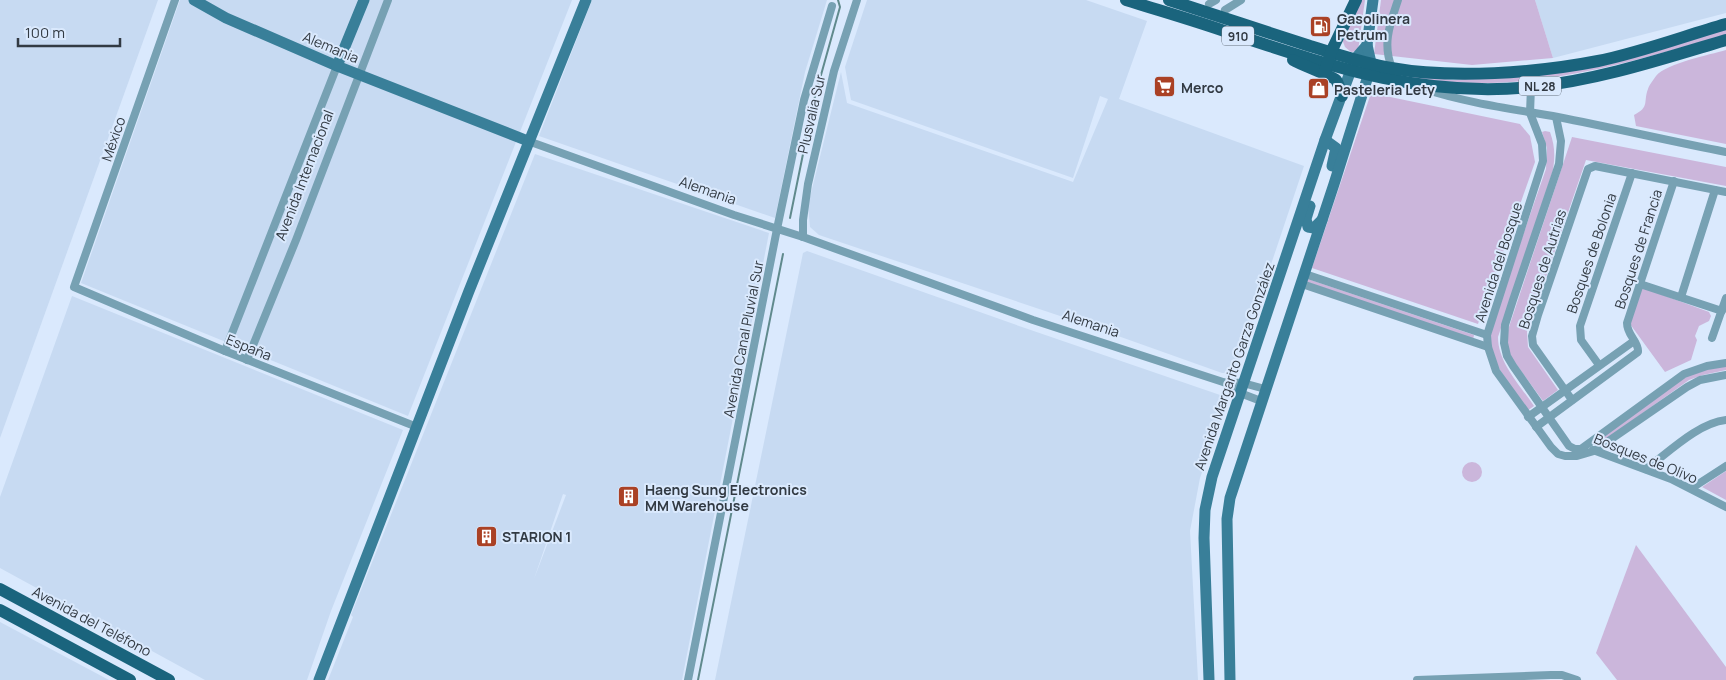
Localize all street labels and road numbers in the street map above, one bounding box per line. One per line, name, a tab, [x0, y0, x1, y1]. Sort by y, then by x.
street label: Alemania	[300, 27, 362, 67]
road number: 910	[1222, 27, 1254, 46]
street label: Plusvalia Sur	[793, 73, 829, 155]
road number: NL 28	[1519, 76, 1561, 95]
street label: Avenida Internacional	[270, 107, 338, 243]
street label: México	[97, 114, 129, 164]
street label: Alemania	[677, 171, 739, 209]
street label: Bosques de Francia	[1610, 187, 1666, 311]
street label: Bosques de Bolonia	[1561, 190, 1621, 316]
street label: Avenida del Bosque	[1470, 200, 1526, 324]
street label: Bosques de Autrias	[1514, 207, 1570, 331]
street label: Avenida Canal Pluvial Sur	[718, 259, 768, 419]
street label: Avenida Margarito Garza González	[1189, 259, 1279, 473]
street label: Alemania	[1060, 305, 1122, 341]
street label: España	[223, 329, 275, 365]
street label: Bosques de Olivo	[1591, 429, 1701, 487]
street label: Avenida del Teléfono	[29, 582, 155, 660]

